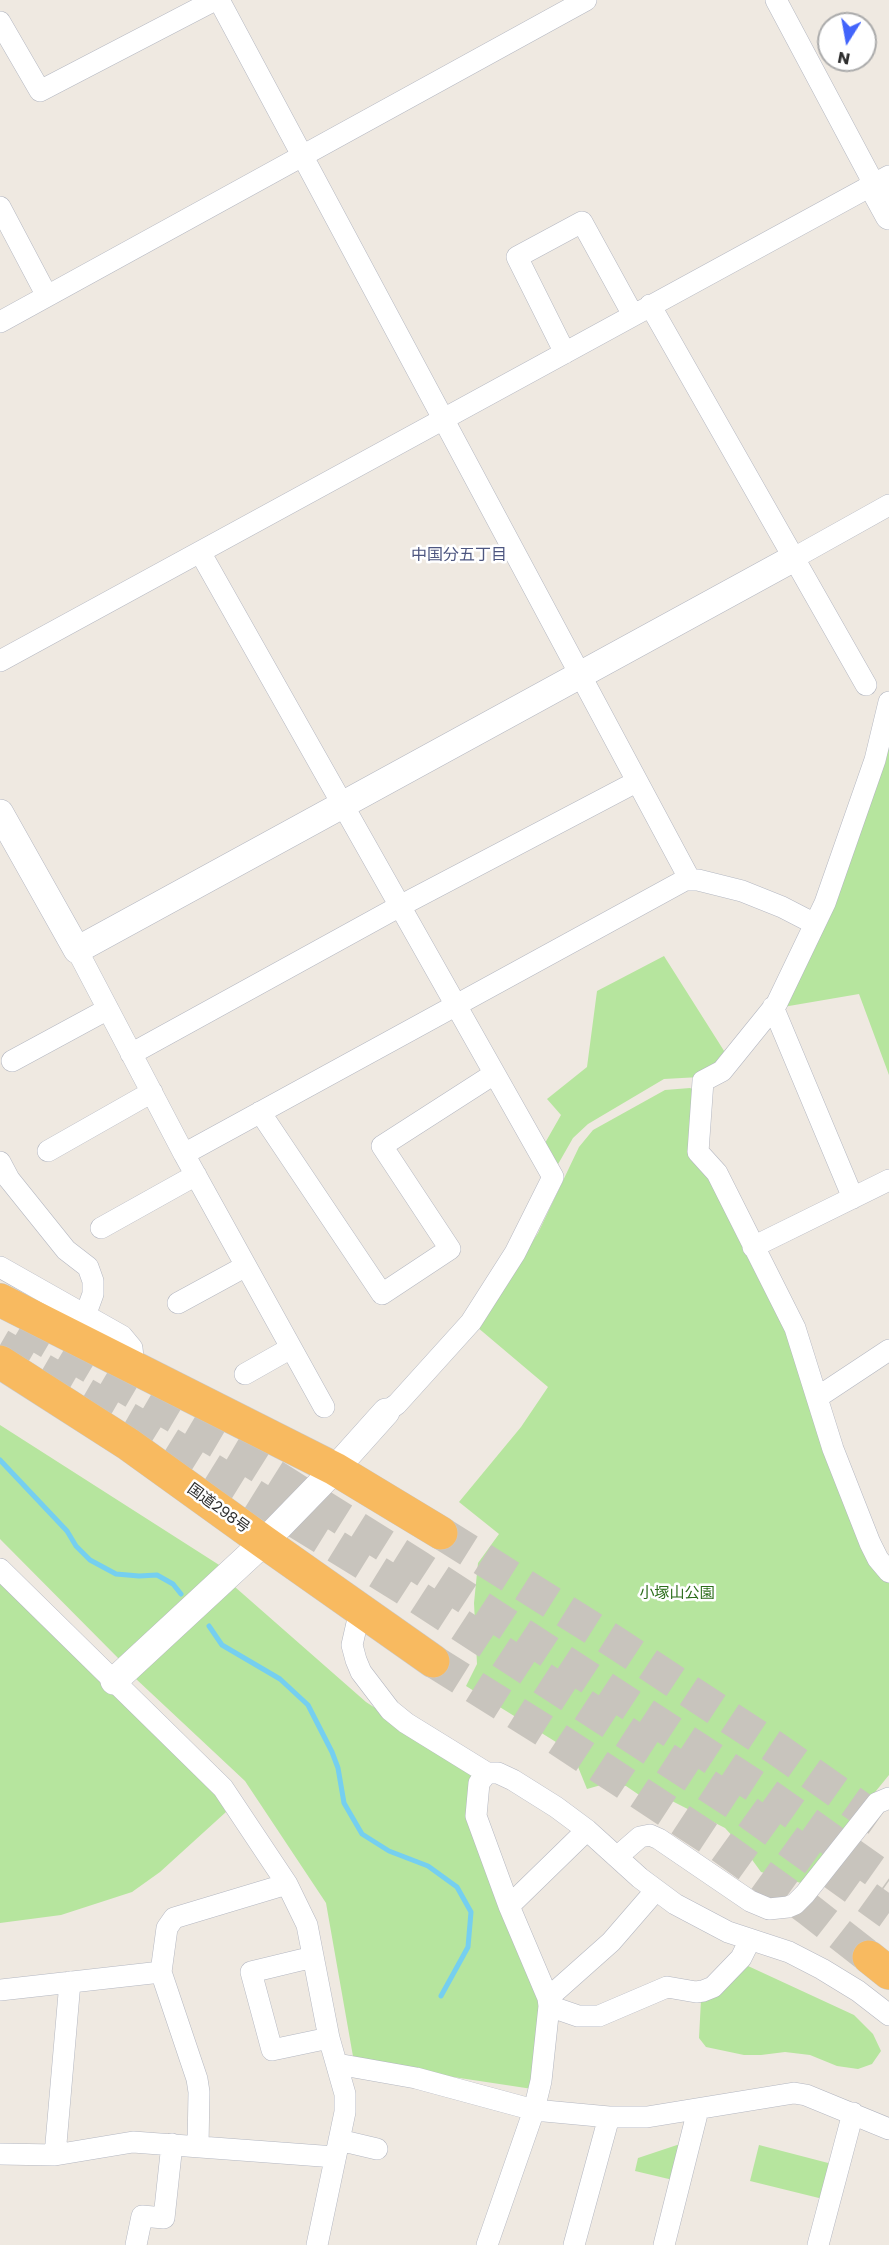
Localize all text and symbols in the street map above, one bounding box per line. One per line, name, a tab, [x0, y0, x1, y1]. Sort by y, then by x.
north arrow	[817, 12, 877, 72]
text: N	[836, 46, 852, 71]
district label: 中国分五丁目	[411, 546, 507, 566]
street label: 国道298号	[183, 1480, 253, 1538]
park label: 小塚山公園	[640, 1585, 714, 1603]

